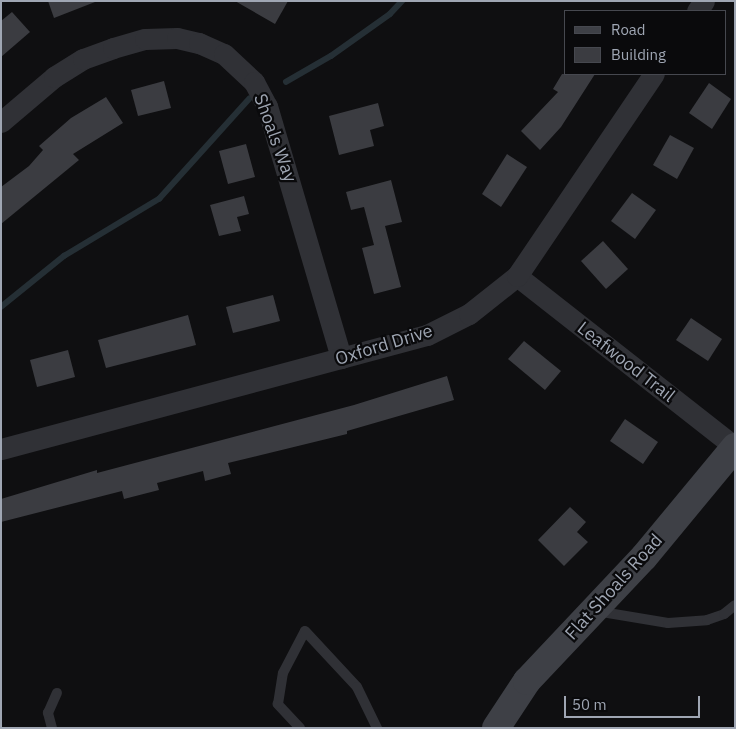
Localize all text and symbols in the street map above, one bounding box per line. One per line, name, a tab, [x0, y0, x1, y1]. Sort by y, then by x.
legend	[564, 10, 726, 75]
text: Road	[611, 20, 646, 39]
text: Building	[611, 45, 666, 64]
street label: Shoals Way	[249, 91, 301, 185]
street label: Leafwood Trail	[573, 317, 679, 407]
street label: Oxford Drive	[333, 320, 435, 370]
street label: Flat Shoals Road	[561, 530, 667, 644]
scale bar	[566, 686, 702, 718]
text: 50 m	[572, 695, 607, 714]

